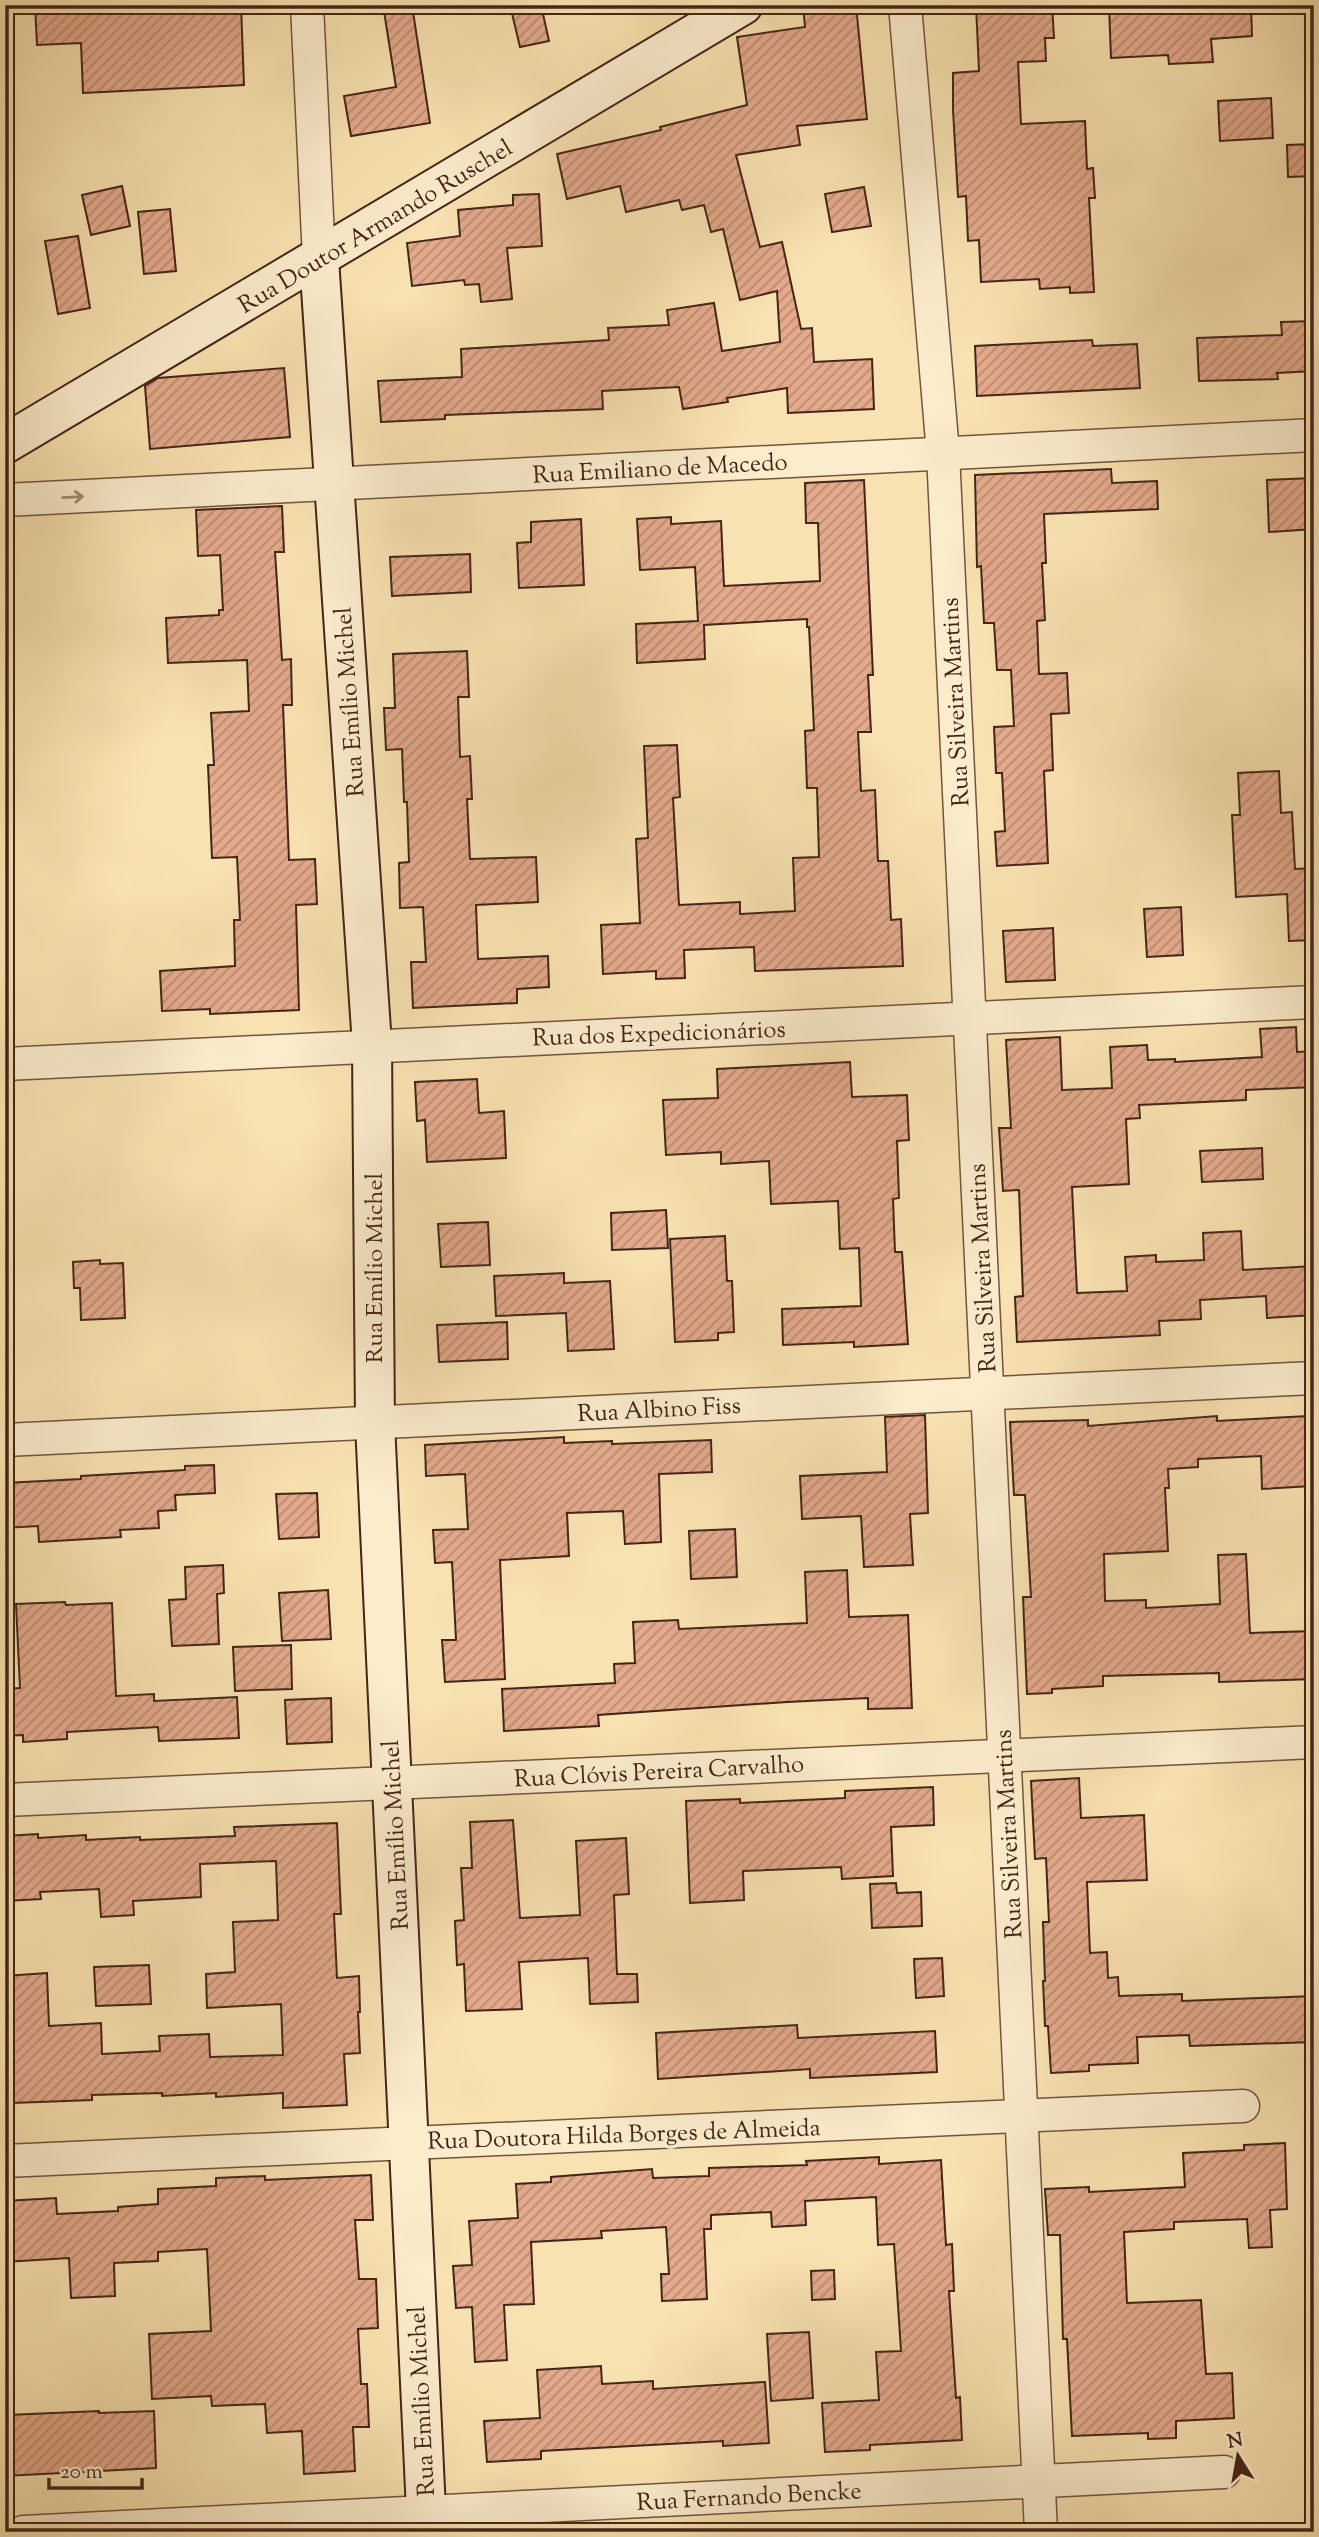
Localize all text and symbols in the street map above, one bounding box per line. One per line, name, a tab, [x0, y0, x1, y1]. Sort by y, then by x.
street label: Rua Doutor Armando Ruschel	[232, 132, 520, 323]
street label: Rua Emiliano de Macedo	[532, 446, 788, 494]
one-way arrow	[62, 490, 85, 503]
street label: Rua Silveira Martins	[935, 596, 979, 807]
street label: Rua Emílio Michel	[327, 605, 375, 798]
street label: Rua dos Expedicionários	[532, 1014, 786, 1056]
street label: Rua Silveira Martins	[962, 1162, 1006, 1373]
street label: Rua Emílio Michel	[359, 1172, 393, 1363]
street label: Rua Albino Fiss	[577, 1390, 742, 1432]
street label: Rua Silveira Martins	[988, 1728, 1032, 1939]
street label: Rua Emílio Michel	[375, 1739, 419, 1931]
street label: Rua Clóvis Pereira Carvalho	[513, 1748, 805, 1798]
street label: Rua Doutora Hilda Borges de Almeida	[427, 2112, 821, 2160]
street label: Rua Emílio Michel	[401, 2305, 445, 2497]
north arrow	[1204, 2422, 1274, 2492]
text: N	[1225, 2427, 1245, 2456]
scale bar	[49, 2446, 142, 2490]
text: 20 m	[60, 2458, 103, 2488]
street label: Rua Fernando Bencke	[636, 2475, 862, 2521]

